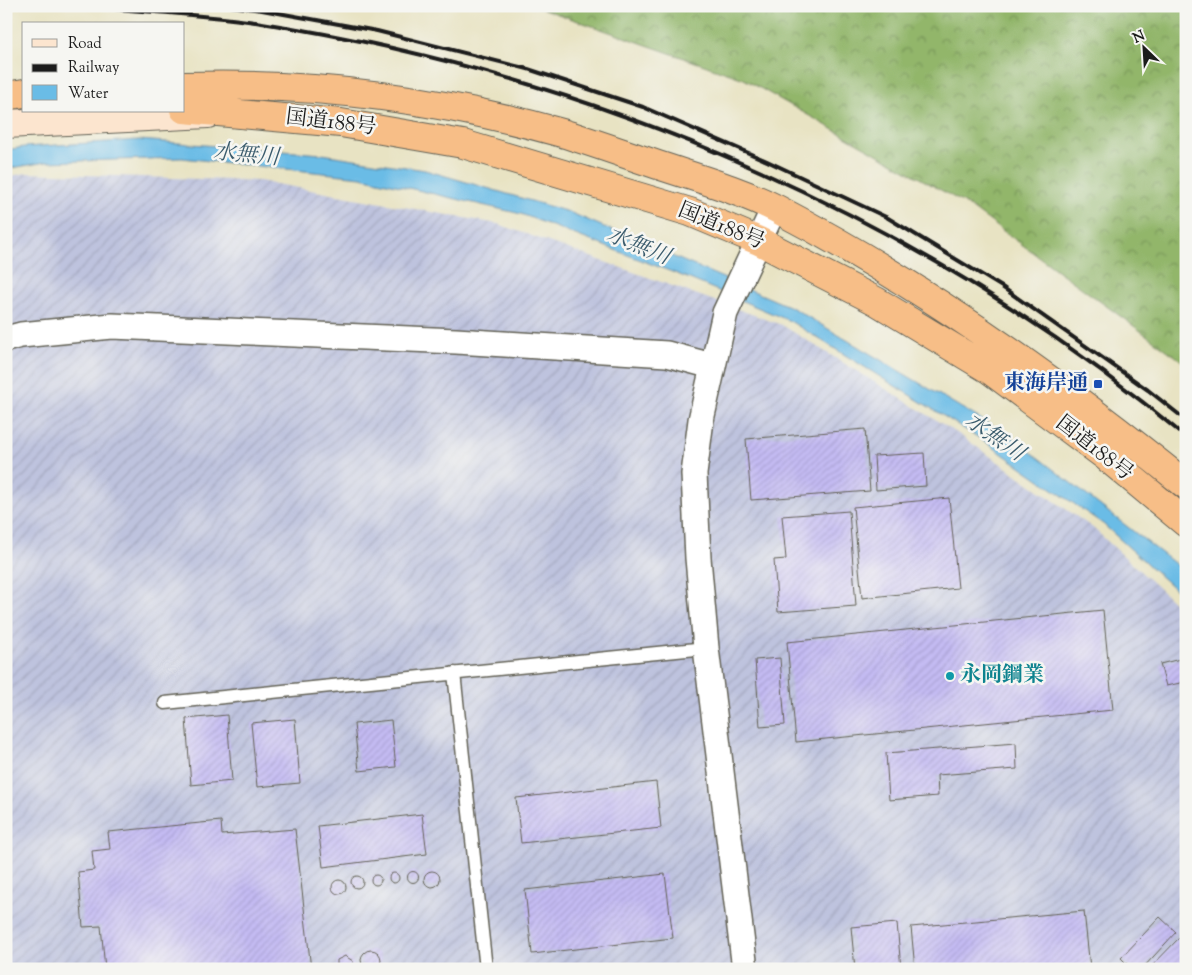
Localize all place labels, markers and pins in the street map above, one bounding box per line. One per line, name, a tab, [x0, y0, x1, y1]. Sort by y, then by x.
place label: 東海岸通	[1004, 369, 1088, 399]
marker: 東海岸通	[1092, 378, 1104, 390]
place label: 永岡鋼業	[960, 661, 1044, 691]
marker: 永岡鋼業	[944, 670, 956, 682]

